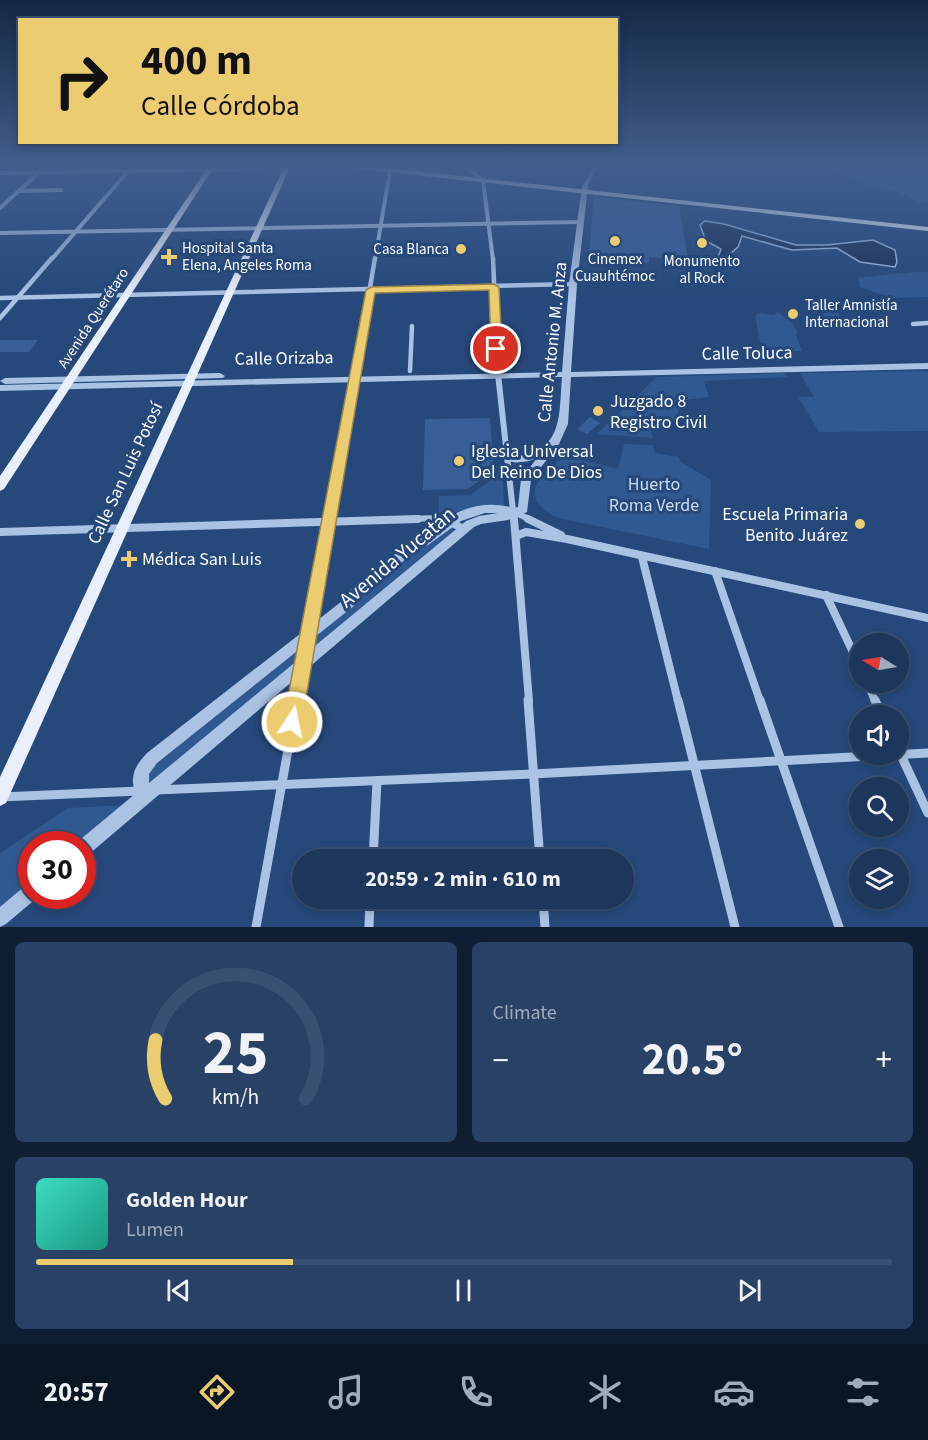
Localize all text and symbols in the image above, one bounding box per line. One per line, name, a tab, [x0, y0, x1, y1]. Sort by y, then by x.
text: 400 m	[141, 31, 252, 91]
icon: right	[42, 42, 120, 120]
text: Calle Córdoba	[141, 87, 300, 126]
marker: Cinemex Cuauhtémoc	[608, 234, 622, 248]
marker: Monumento al Rock	[695, 236, 709, 250]
place label: Hospital Santa Elena, Angeles Roma	[182, 238, 312, 276]
place label: Casa Blanca	[373, 239, 449, 260]
marker: Casa Blanca	[454, 242, 468, 256]
marker: Hospital Santa Elena, Angeles Roma	[160, 248, 178, 266]
place label: Cinemex Cuauhtémoc	[575, 249, 655, 287]
place label: Monumento al Rock	[664, 251, 740, 289]
street label: Calle Antonio M. Anza	[532, 261, 573, 423]
street label: Avenida Querétaro	[53, 264, 134, 373]
place label: Taller Amnistía Internacional	[805, 295, 898, 333]
marker: Taller Amnistía Internacional	[786, 307, 800, 321]
pin	[470, 323, 521, 374]
icon: arrive	[479, 332, 512, 365]
street label: Calle Toluca	[701, 340, 793, 367]
street label: Calle Orizaba	[234, 345, 334, 372]
place label: Juzgado 8 Registro Civil	[610, 389, 707, 435]
street label: Calle San Luis Potosí	[82, 398, 170, 548]
marker: Juzgado 8 Registro Civil	[591, 404, 605, 418]
place label: Iglesia Universal Del Reino De Dios	[471, 439, 602, 485]
marker: Iglesia Universal Del Reino De Dios	[452, 454, 466, 468]
park label: Huerto Roma Verde	[609, 472, 699, 518]
street label: Avenida Yucatán	[332, 499, 462, 615]
place label: Escuela Primaria Benito Juárez	[722, 502, 848, 548]
marker: Escuela Primaria Benito Juárez	[853, 517, 867, 531]
place label: Médica San Luis	[142, 547, 262, 572]
marker: Médica San Luis	[120, 550, 138, 568]
north arrow	[849, 633, 909, 693]
map controls	[849, 633, 909, 909]
position arrow	[260, 690, 324, 754]
button: sound	[849, 705, 909, 765]
button: search	[849, 777, 909, 837]
speed limit sign: 30	[18, 831, 96, 909]
button: layers	[849, 849, 909, 909]
text: 20:59 · 2 min · 610 m	[365, 863, 561, 895]
text: Climate	[493, 999, 557, 1027]
text: 25	[203, 1009, 269, 1098]
text: 20.5°	[642, 1028, 743, 1092]
text: −	[493, 1037, 509, 1084]
text: +	[876, 1037, 892, 1084]
text: km/h	[212, 1082, 260, 1113]
text: Golden Hour	[126, 1184, 248, 1216]
text: Lumen	[126, 1216, 184, 1244]
icon: previous	[162, 1274, 195, 1307]
icon: pause	[447, 1274, 480, 1307]
icon: next	[733, 1274, 766, 1307]
icon: directions	[196, 1371, 238, 1413]
icon: music	[325, 1371, 367, 1413]
icon: phone	[455, 1371, 497, 1413]
icon: climate	[584, 1371, 626, 1413]
icon: car	[713, 1371, 755, 1413]
icon: filters	[842, 1371, 884, 1413]
text: 20:57	[44, 1373, 109, 1412]

